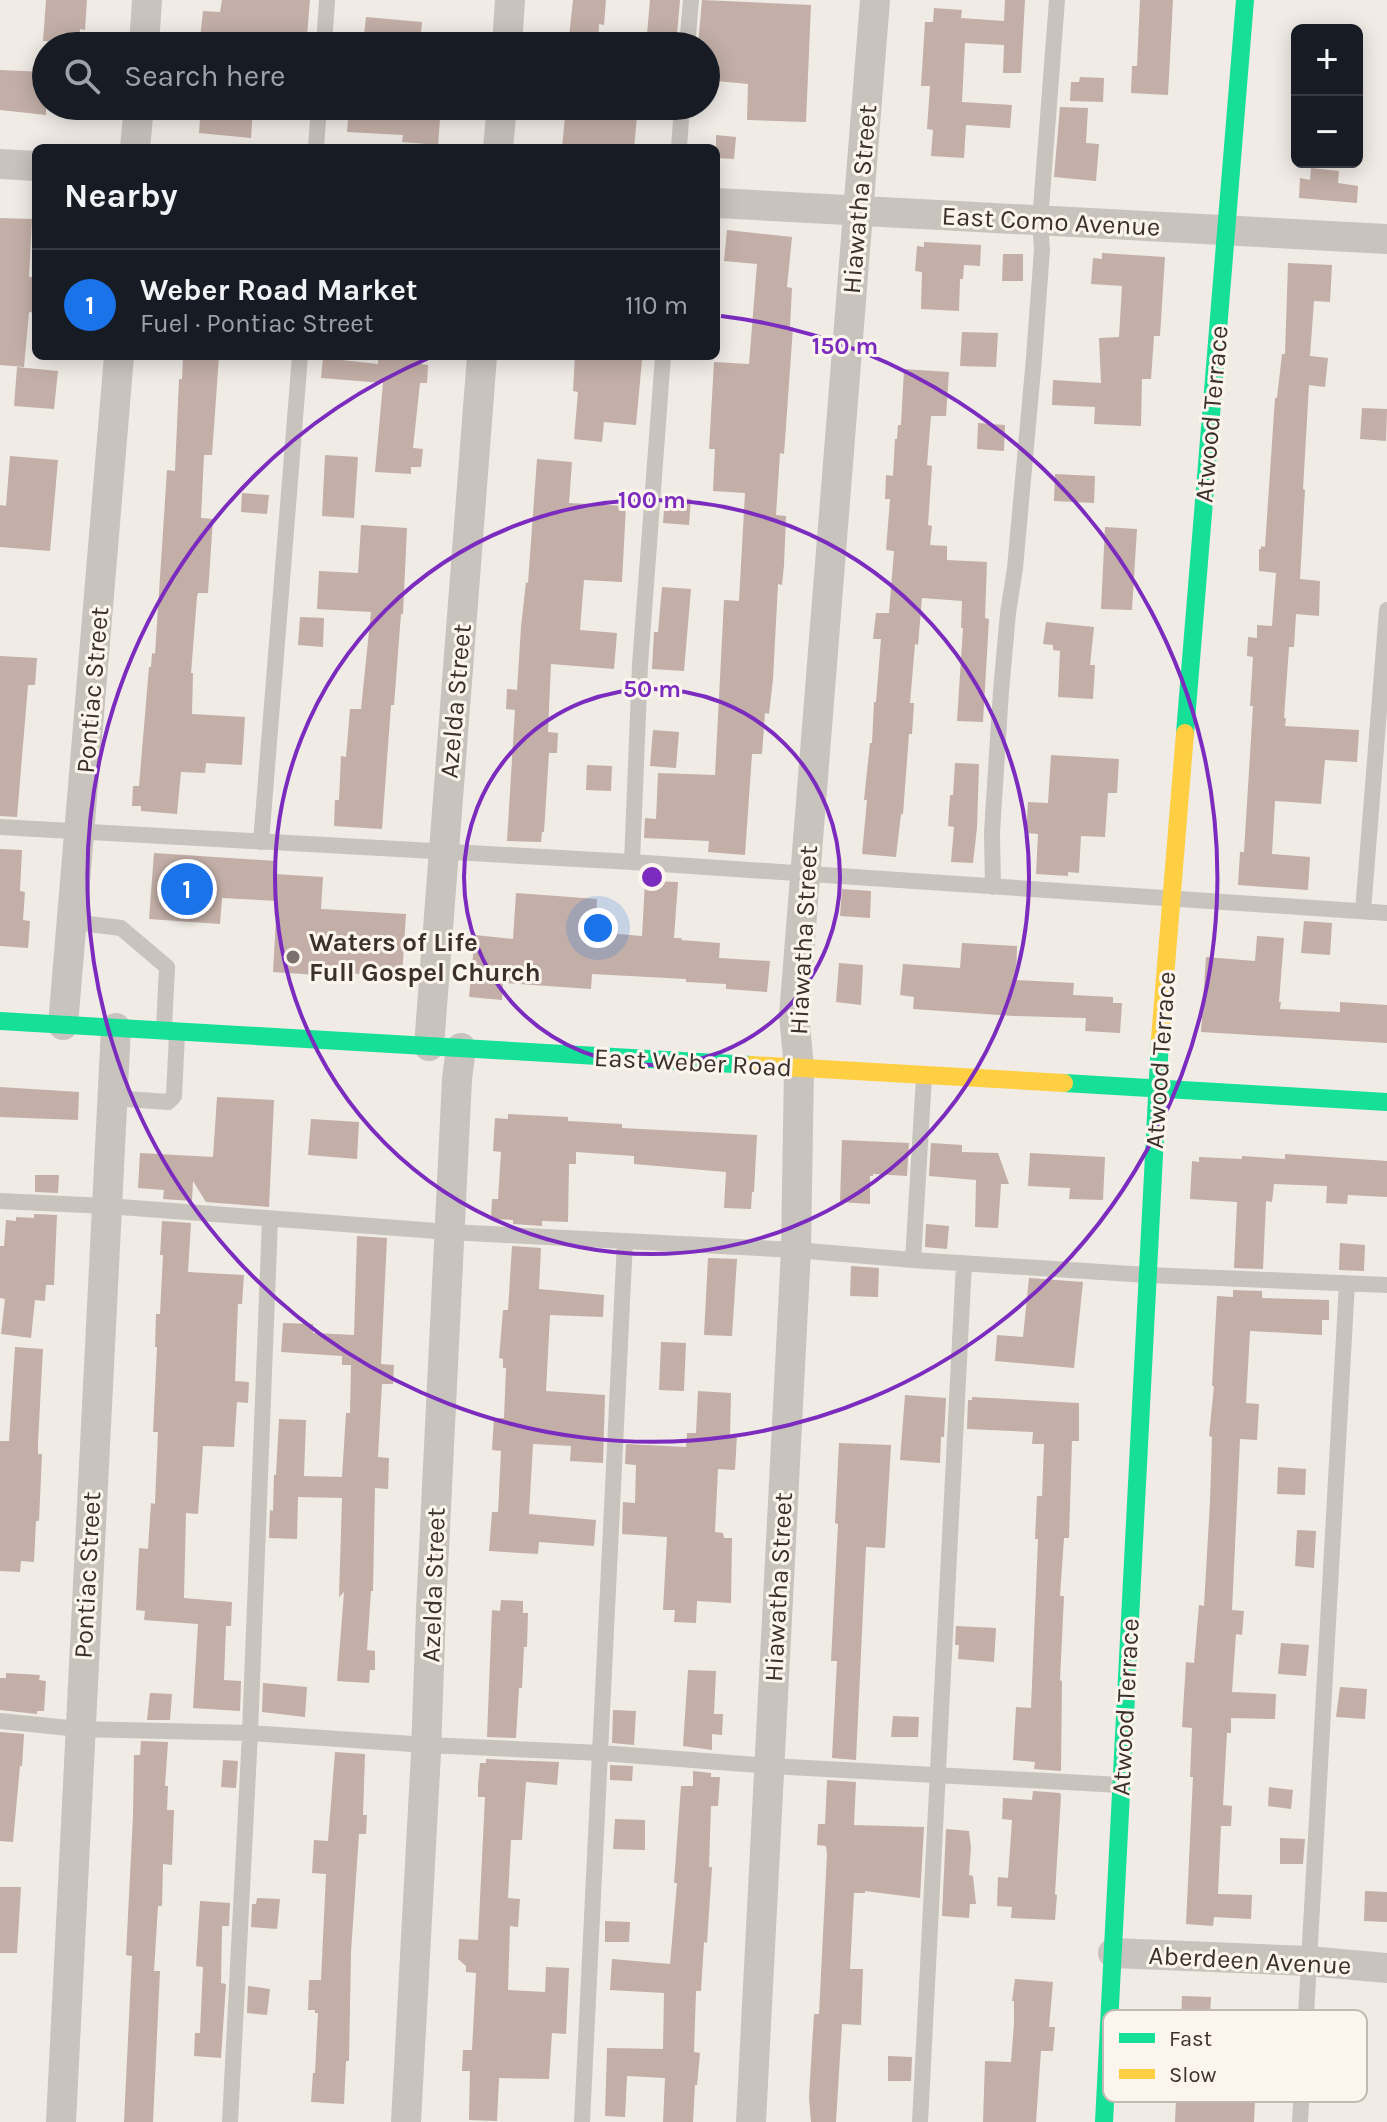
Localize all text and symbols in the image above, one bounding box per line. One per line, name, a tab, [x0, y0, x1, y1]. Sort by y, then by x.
map controls	[1291, 24, 1363, 168]
button: +	[1291, 24, 1363, 96]
search box	[32, 32, 720, 120]
icon: search	[60, 54, 104, 98]
text: Search here	[124, 58, 285, 94]
button: −	[1291, 96, 1363, 168]
street label: Hiawatha Street	[836, 103, 883, 295]
text: Nearby	[64, 176, 178, 216]
street label: East Como Avenue	[941, 200, 1161, 243]
text: Weber Road Market	[140, 272, 418, 308]
text: 1	[85, 290, 95, 321]
text: 110 m	[625, 290, 688, 321]
text: Fuel · Pontiac Street	[140, 308, 373, 339]
street label: Atwood Terrace	[1188, 324, 1235, 504]
text: 150 m	[812, 332, 878, 360]
text: 100 m	[618, 486, 686, 514]
street label: Pontiac Street	[70, 605, 115, 775]
street label: Azelda Street	[433, 622, 478, 780]
text: 50 m	[623, 675, 681, 703]
street label: Hiawatha Street	[783, 844, 824, 1036]
pin: 1	[161, 859, 213, 919]
centre of rings	[638, 863, 666, 891]
your location	[578, 908, 618, 948]
place label: Waters of Life Full Gospel Church	[309, 927, 541, 988]
marker: Waters of Life Full Gospel Church	[284, 948, 302, 966]
street label: Atwood Terrace	[1139, 970, 1182, 1150]
street label: East Weber Road	[593, 1042, 793, 1083]
street label: Pontiac Street	[68, 1491, 107, 1659]
street label: Hiawatha Street	[758, 1491, 799, 1683]
street label: Azelda Street	[415, 1507, 452, 1663]
street label: Atwood Terrace	[1105, 1617, 1146, 1797]
street label: Aberdeen Avenue	[1148, 1940, 1352, 1981]
legend	[1103, 2010, 1367, 2102]
text: Fast	[1169, 2026, 1212, 2052]
text: Slow	[1169, 2062, 1216, 2088]

